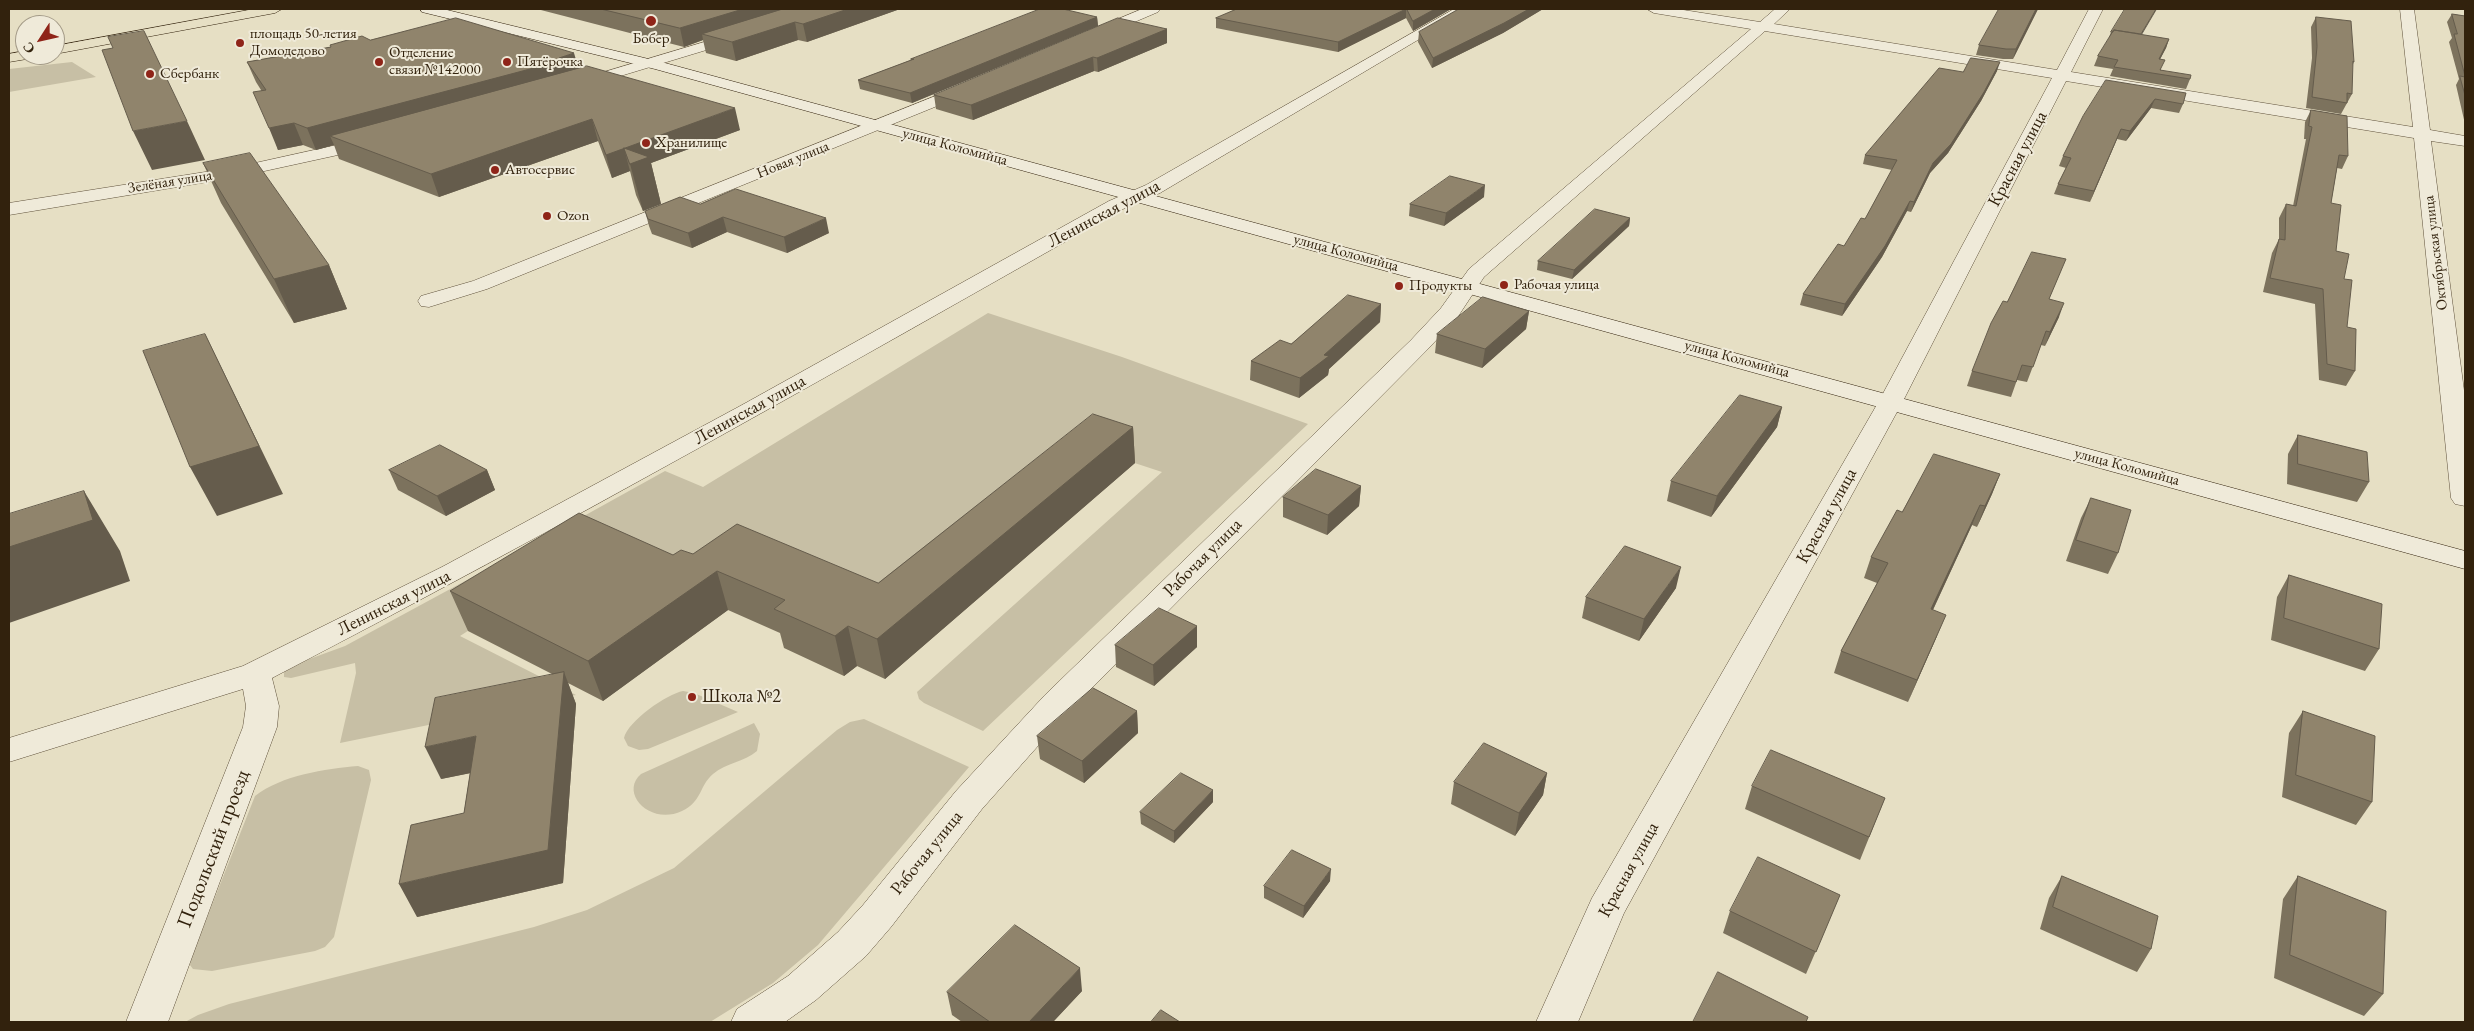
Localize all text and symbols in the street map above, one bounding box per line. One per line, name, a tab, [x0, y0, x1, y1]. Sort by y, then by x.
marker: Бобер	[644, 14, 658, 28]
north arrow	[15, 15, 65, 65]
place label: площадь 50-летия Домодедово	[250, 25, 357, 60]
place label: Бобер	[633, 30, 669, 48]
marker: площадь 50-летия Домодедово	[234, 37, 246, 49]
text: С	[18, 39, 39, 57]
place label: Отделение связи №142000	[389, 44, 481, 79]
place label: Пятёрочка	[517, 53, 583, 71]
marker: Отделение связи №142000	[373, 56, 385, 68]
marker: Пятёрочка	[501, 56, 513, 68]
place label: Сбербанк	[160, 65, 219, 83]
marker: Сбербанк	[144, 68, 156, 80]
street label: Красная улица	[1984, 107, 2052, 211]
street label: улица Коломийца	[900, 124, 1010, 170]
place label: Хранилище	[656, 134, 727, 152]
marker: Хранилище	[640, 137, 652, 149]
street label: Новая улица	[754, 137, 832, 183]
place label: Автосервис	[505, 161, 575, 179]
marker: Автосервис	[489, 164, 501, 176]
street label: Зелёная улица	[127, 166, 213, 198]
street label: Ленинская улица	[1044, 175, 1164, 253]
street label: Октябрьская улица	[2420, 195, 2452, 311]
place label: Ozon	[557, 207, 589, 225]
marker: Ozon	[541, 210, 553, 222]
street label: улица Коломийца	[1291, 230, 1401, 276]
place label: Рабочая улица	[1514, 276, 1599, 294]
place label: Продукты	[1409, 277, 1472, 295]
marker: Рабочая улица	[1498, 279, 1510, 291]
marker: Продукты	[1393, 280, 1405, 292]
street label: улица Коломийца	[1682, 336, 1792, 382]
street label: Ленинская улица	[690, 370, 810, 450]
street label: улица Коломийца	[2072, 444, 2182, 490]
street label: Красная улица	[1792, 465, 1862, 567]
street label: Рабочая улица	[1159, 514, 1247, 602]
street label: Ленинская улица	[334, 565, 454, 641]
place label: Школа №2	[702, 686, 781, 708]
marker: Школа №2	[686, 691, 698, 703]
street label: Подольский проезд	[172, 766, 256, 932]
street label: Рабочая улица	[886, 806, 968, 900]
street label: Красная улица	[1594, 819, 1664, 921]

